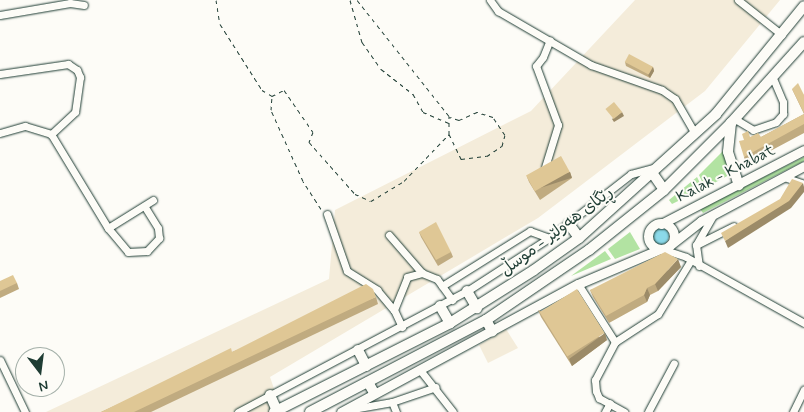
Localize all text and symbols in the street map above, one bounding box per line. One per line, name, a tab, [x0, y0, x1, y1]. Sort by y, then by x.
street label: Kalak - Khabat	[674, 141, 778, 207]
street label: ڕێگای هەولێر - موسڵ	[497, 183, 617, 281]
north arrow	[15, 347, 65, 397]
text: N	[37, 376, 50, 395]

